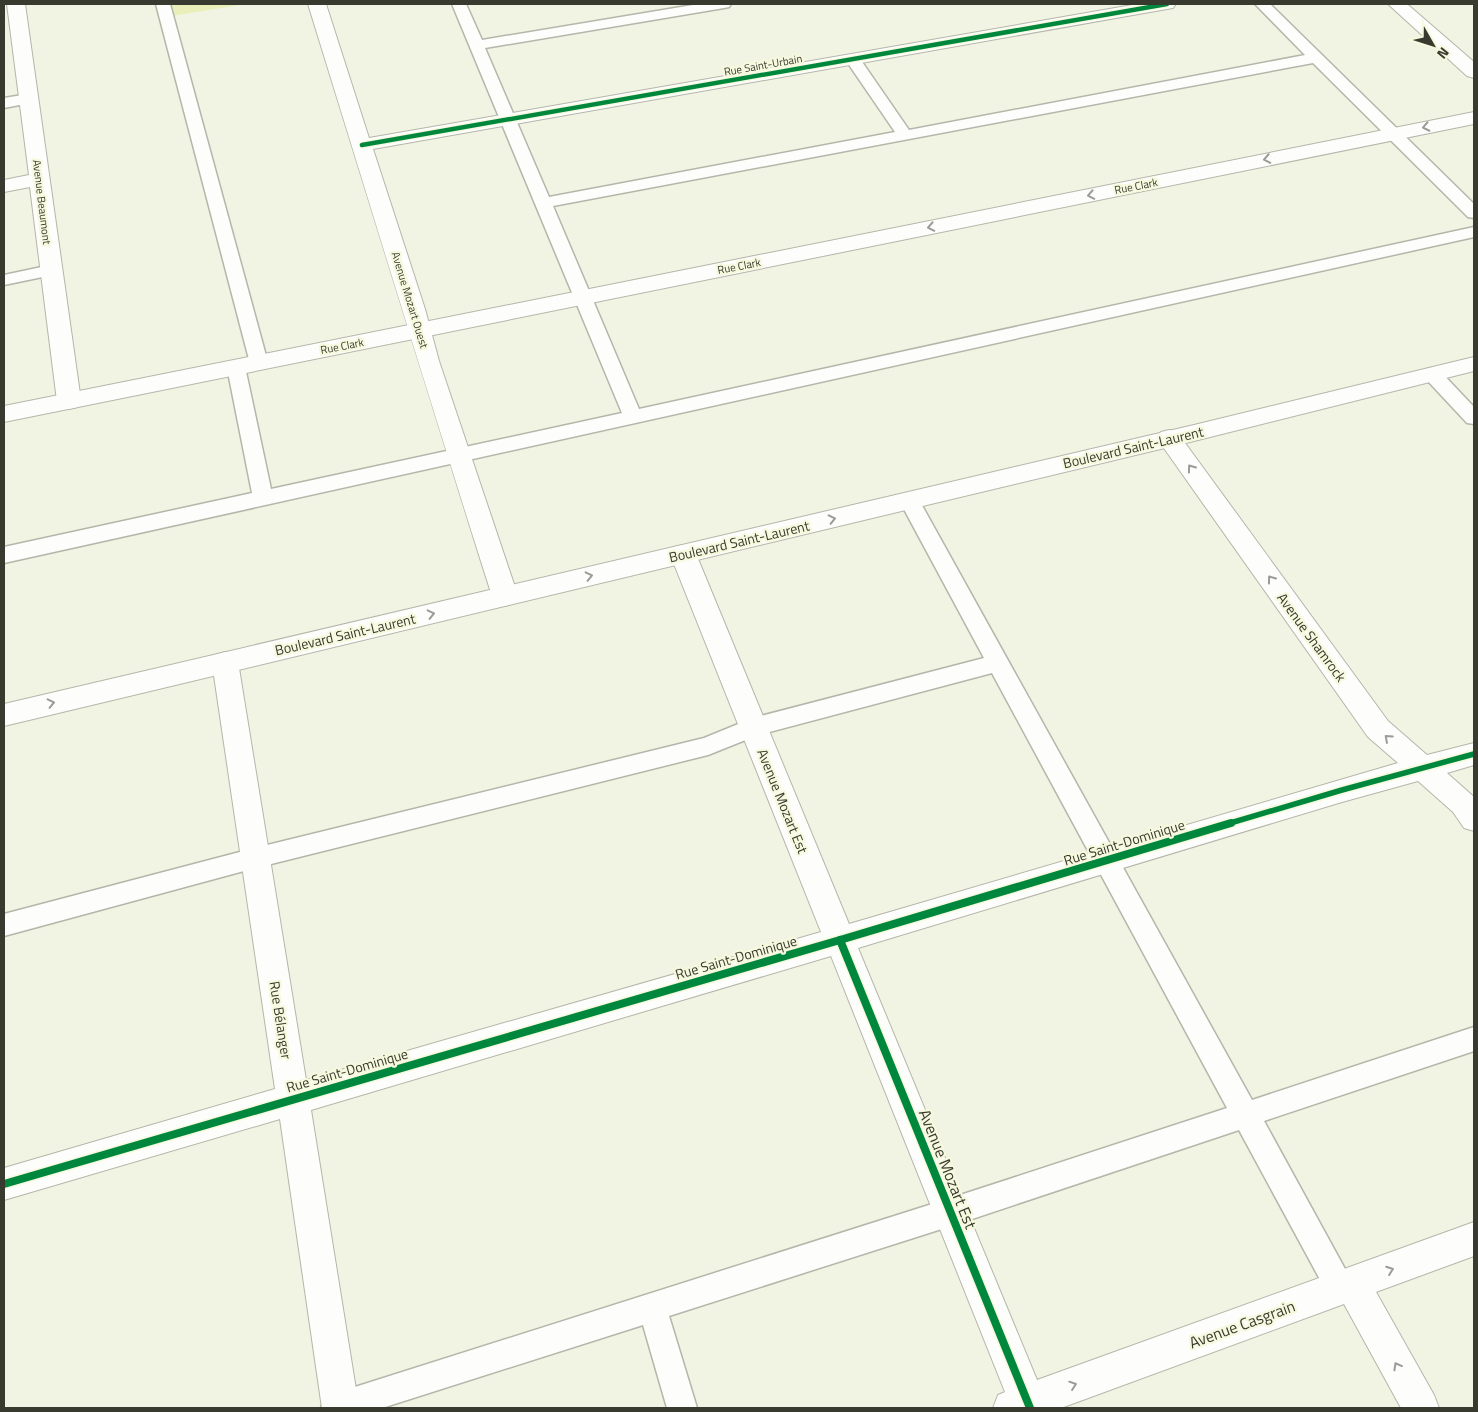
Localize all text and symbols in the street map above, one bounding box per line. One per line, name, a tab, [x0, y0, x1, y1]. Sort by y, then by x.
north arrow	[1408, 20, 1458, 70]
text: N	[1432, 43, 1455, 64]
street label: Rue Saint-Urbain	[723, 50, 803, 80]
one-way arrow	[1422, 122, 1431, 132]
one-way arrow	[1263, 154, 1272, 164]
street label: Avenue Beaumont	[29, 159, 55, 245]
street label: Rue Clark	[1113, 174, 1160, 198]
one-way arrow	[1086, 189, 1095, 200]
one-way arrow	[927, 221, 936, 232]
street label: Avenue Mozart Ouest	[388, 250, 432, 350]
street label: Rue Clark	[716, 254, 763, 278]
street label: Rue Clark	[319, 334, 366, 358]
street label: Boulevard Saint-Laurent	[1061, 421, 1205, 473]
one-way arrow	[1189, 465, 1197, 474]
one-way arrow	[828, 514, 836, 524]
street label: Boulevard Saint-Laurent	[667, 515, 811, 567]
one-way arrow	[584, 571, 593, 582]
one-way arrow	[1268, 575, 1277, 585]
street label: Avenue Shamrock	[1272, 588, 1352, 686]
street label: Boulevard Saint-Laurent	[273, 608, 417, 660]
one-way arrow	[426, 609, 435, 620]
one-way arrow	[47, 698, 56, 709]
one-way arrow	[1385, 735, 1394, 744]
street label: Avenue Mozart Est	[752, 745, 814, 857]
street label: Rue Saint-Dominique	[1061, 814, 1187, 870]
street label: Rue Saint-Dominique	[673, 930, 799, 984]
street label: Rue Bélanger	[264, 979, 298, 1061]
street label: Rue Saint-Dominique	[284, 1043, 410, 1097]
street label: Avenue Mozart Est	[913, 1106, 983, 1233]
one-way arrow	[1386, 1266, 1394, 1276]
street label: Avenue Casgrain	[1185, 1294, 1299, 1354]
one-way arrow	[1394, 1362, 1404, 1371]
one-way arrow	[1069, 1381, 1077, 1391]

